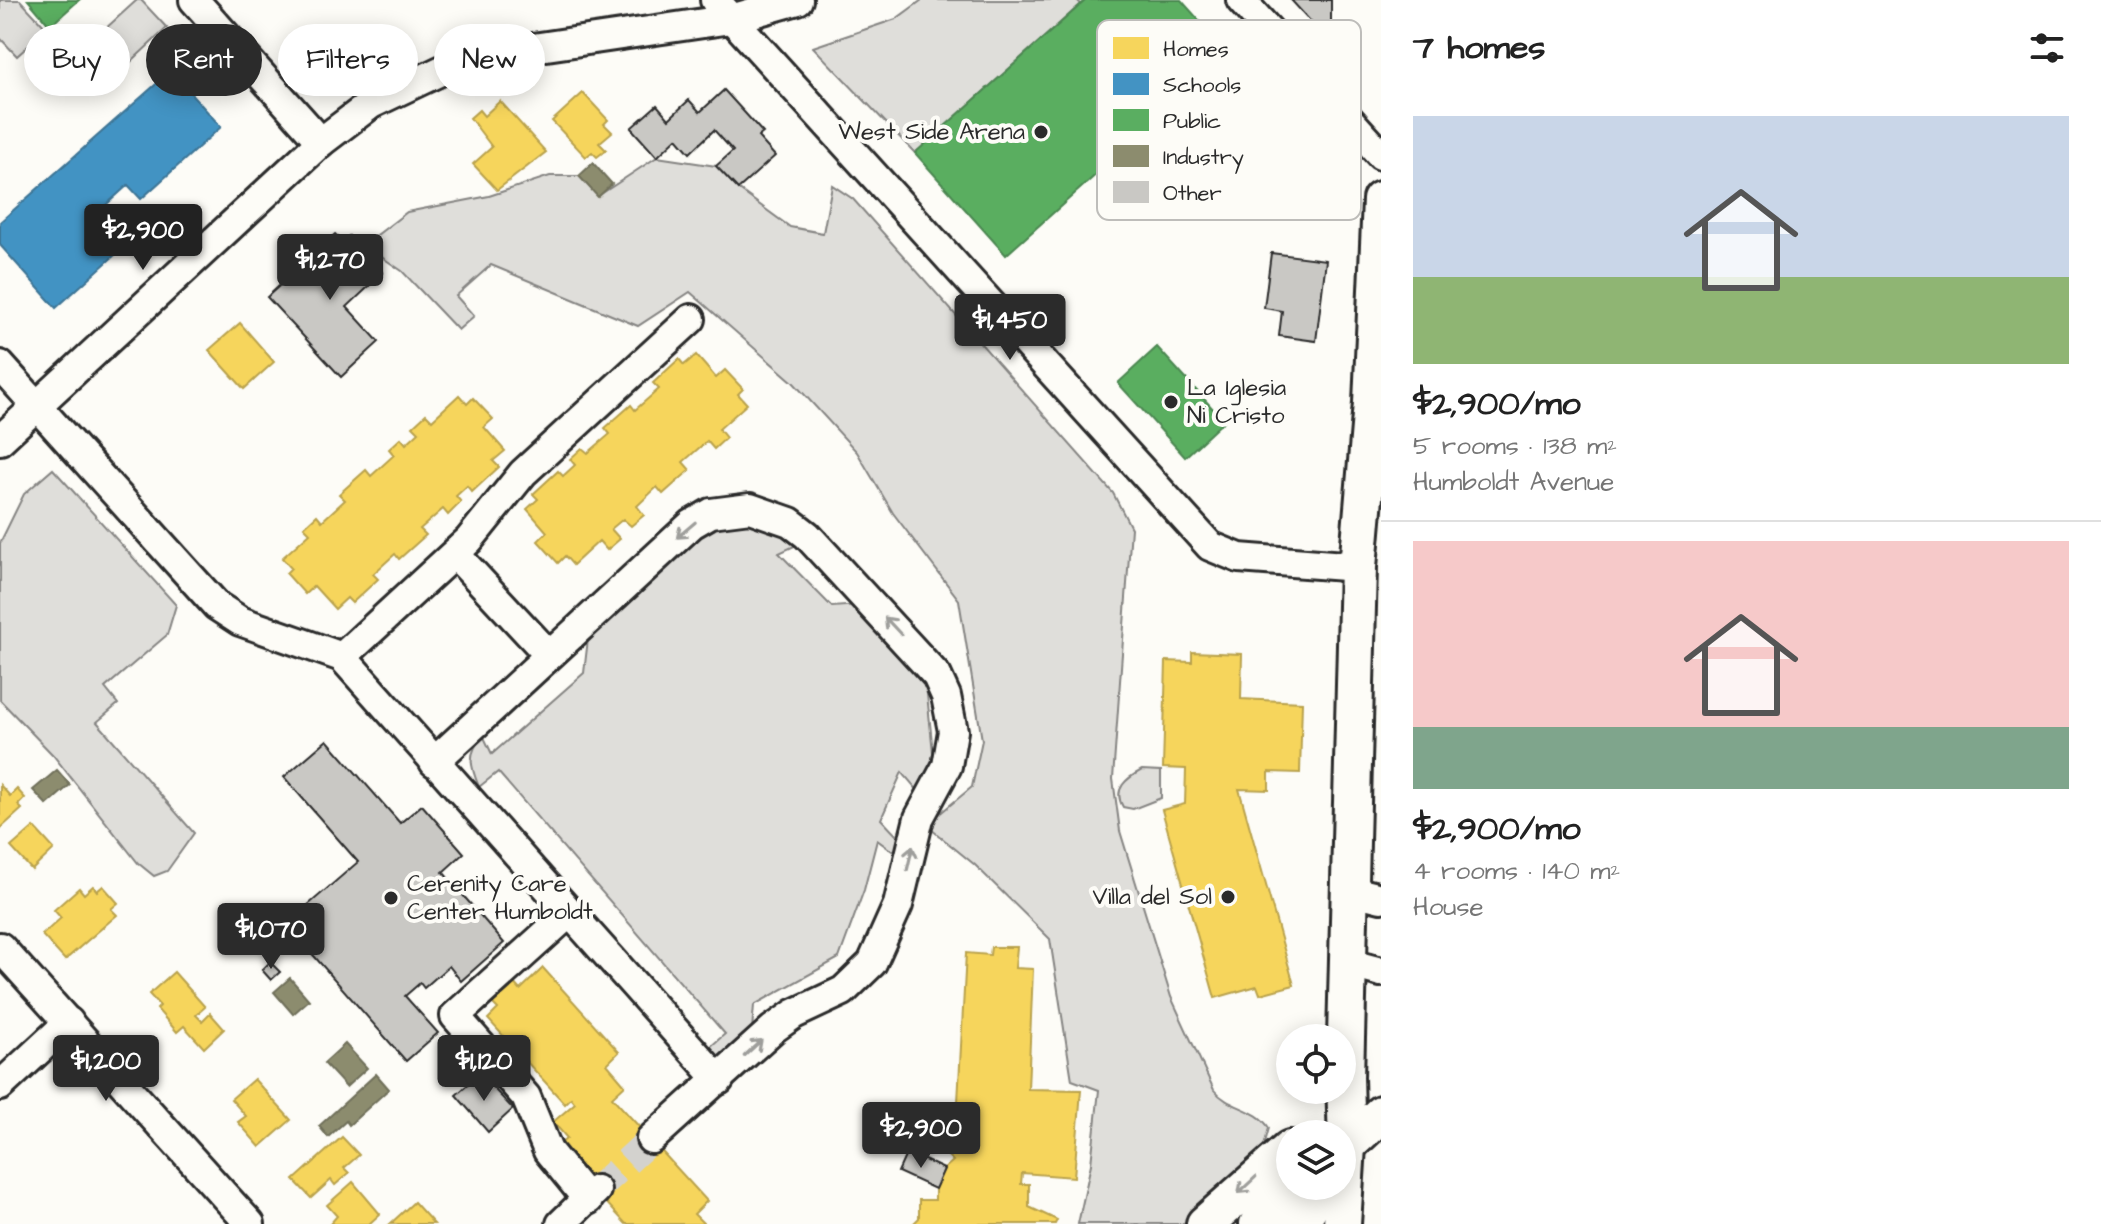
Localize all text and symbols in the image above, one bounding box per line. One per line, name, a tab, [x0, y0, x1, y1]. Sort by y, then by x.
legend	[1097, 20, 1361, 220]
chip: Buy	[24, 24, 130, 96]
chip: Rent	[146, 24, 262, 96]
chip: Filters	[278, 24, 418, 96]
chip: New	[434, 24, 545, 96]
text: 7 homes	[1413, 24, 1545, 72]
icon: filters	[2025, 26, 2069, 70]
text: Homes	[1163, 34, 1229, 65]
text: Schools	[1163, 70, 1241, 101]
text: Public	[1163, 106, 1221, 137]
place label: West Side Arena	[838, 115, 1025, 149]
marker: West Side Arena	[1032, 123, 1050, 141]
text: Industry	[1163, 142, 1244, 174]
icon: home	[1669, 168, 1813, 312]
text: Other	[1163, 178, 1222, 209]
pin: $2,900	[78, 204, 208, 272]
text: $2,900	[102, 212, 184, 248]
pin: $1,270	[265, 234, 395, 302]
text: $1,270	[295, 242, 365, 278]
pin: $1,450	[945, 294, 1075, 362]
text: $1,450	[973, 302, 1047, 338]
place label: La Iglesia Ni Cristo	[1187, 371, 1286, 433]
text: $2,900/mo	[1413, 380, 1581, 428]
marker: La Iglesia Ni Cristo	[1162, 393, 1180, 411]
text: 5 rooms · 138 m²	[1413, 428, 1617, 464]
text: Humboldt Avenue	[1413, 464, 1614, 500]
one-way arrow	[676, 521, 696, 539]
icon: home	[1669, 593, 1813, 737]
one-way arrow	[884, 617, 903, 637]
text: $2,900/mo	[1413, 805, 1581, 853]
one-way arrow	[903, 846, 918, 871]
text: 4 rooms · 140 m²	[1413, 853, 1620, 889]
place label: Cerenity Care Center Humboldt	[407, 867, 593, 929]
place label: Villa del Sol	[1093, 880, 1212, 914]
marker: Villa del Sol	[1219, 888, 1237, 906]
marker: Cerenity Care Center Humboldt	[382, 889, 400, 907]
text: House	[1413, 889, 1484, 925]
pin: $1,070	[206, 903, 336, 971]
text: $1,070	[235, 911, 307, 947]
map controls	[1276, 1024, 1356, 1200]
button: locate	[1276, 1024, 1356, 1104]
pin: $1,200	[41, 1035, 171, 1103]
pin: $1,120	[419, 1035, 549, 1103]
one-way arrow	[743, 1038, 763, 1057]
text: $1,200	[71, 1043, 141, 1079]
text: $1,120	[455, 1043, 513, 1079]
pin: $2,900	[856, 1102, 986, 1170]
text: $2,900	[880, 1110, 962, 1146]
button: layers	[1276, 1120, 1356, 1200]
one-way arrow	[1237, 1176, 1257, 1194]

